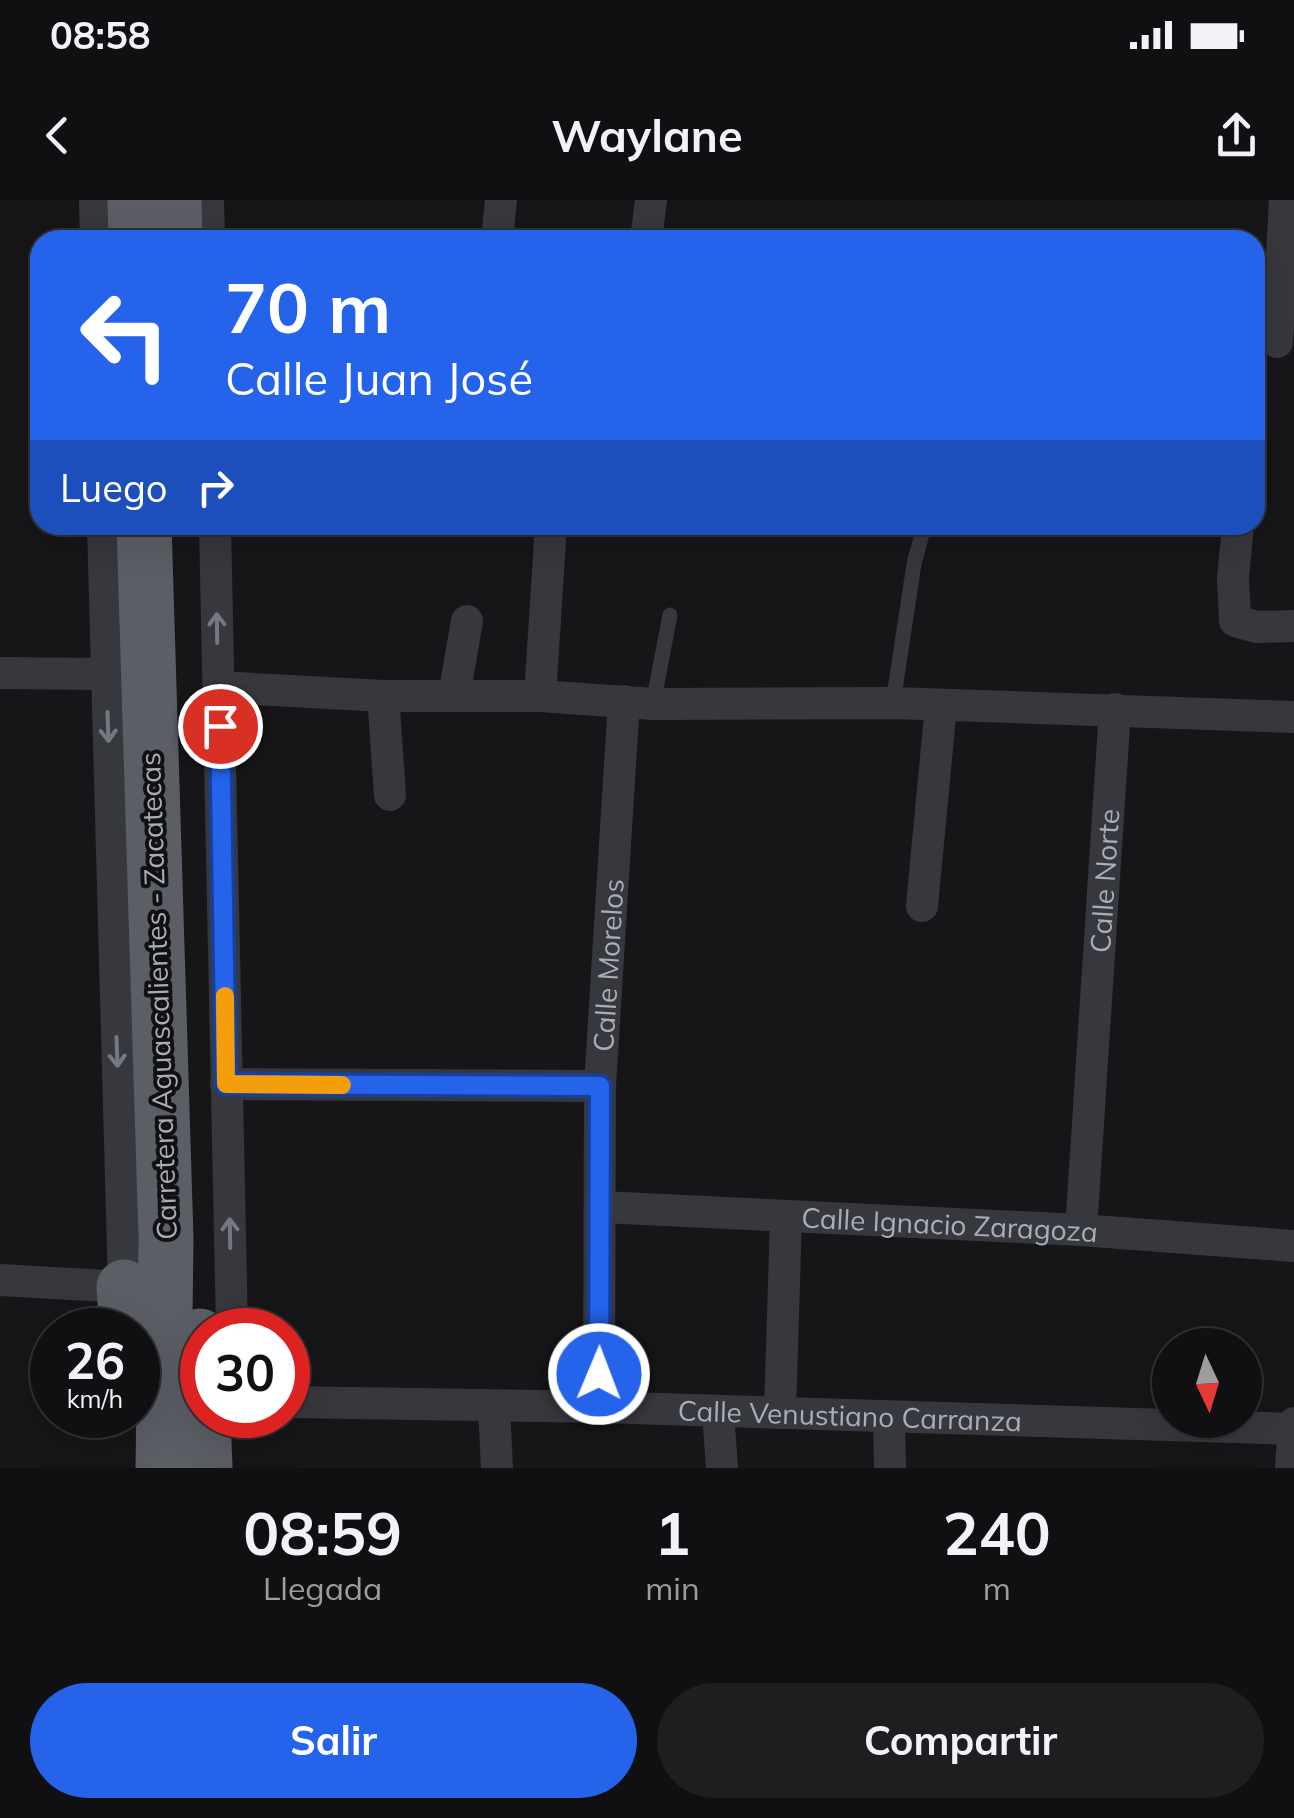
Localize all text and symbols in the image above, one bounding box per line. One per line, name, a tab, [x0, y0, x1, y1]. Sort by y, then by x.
text: 08:58	[50, 11, 151, 59]
text: Waylane	[551, 107, 743, 163]
icon: back	[30, 108, 85, 163]
icon: share	[1209, 108, 1264, 163]
text: 70 m	[225, 263, 391, 351]
icon: left	[60, 270, 190, 400]
text: Calle Juan José	[225, 350, 533, 406]
icon: right	[188, 460, 243, 515]
text: Luego	[60, 464, 168, 512]
one-way arrow	[208, 612, 227, 644]
pin	[178, 684, 263, 769]
icon: arrive	[193, 699, 248, 754]
one-way arrow	[98, 711, 117, 743]
street label: Carretera Aguascalientes - Zacatecas	[132, 752, 184, 1240]
street label: Calle Norte	[1082, 808, 1126, 954]
street label: Calle Morelos	[585, 878, 630, 1053]
one-way arrow	[108, 1036, 127, 1068]
street label: Calle Ignacio Zaragoza	[801, 1199, 1099, 1249]
one-way arrow	[220, 1217, 239, 1249]
speed limit sign: 30	[180, 1308, 310, 1438]
position arrow	[547, 1322, 651, 1426]
north arrow	[1152, 1328, 1262, 1438]
map controls	[1152, 1328, 1262, 1438]
text: 26	[65, 1329, 125, 1392]
text: km/h	[67, 1383, 123, 1414]
street label: Calle Venustiano Carranza	[677, 1392, 1022, 1438]
text: 08:59	[243, 1495, 402, 1570]
text: 1	[654, 1495, 690, 1570]
text: 240	[943, 1495, 1051, 1570]
text: Llegada	[263, 1568, 382, 1608]
text: min	[645, 1568, 700, 1608]
text: m	[983, 1568, 1011, 1608]
button: Salir	[30, 1683, 637, 1798]
button: Compartir	[657, 1683, 1264, 1798]

